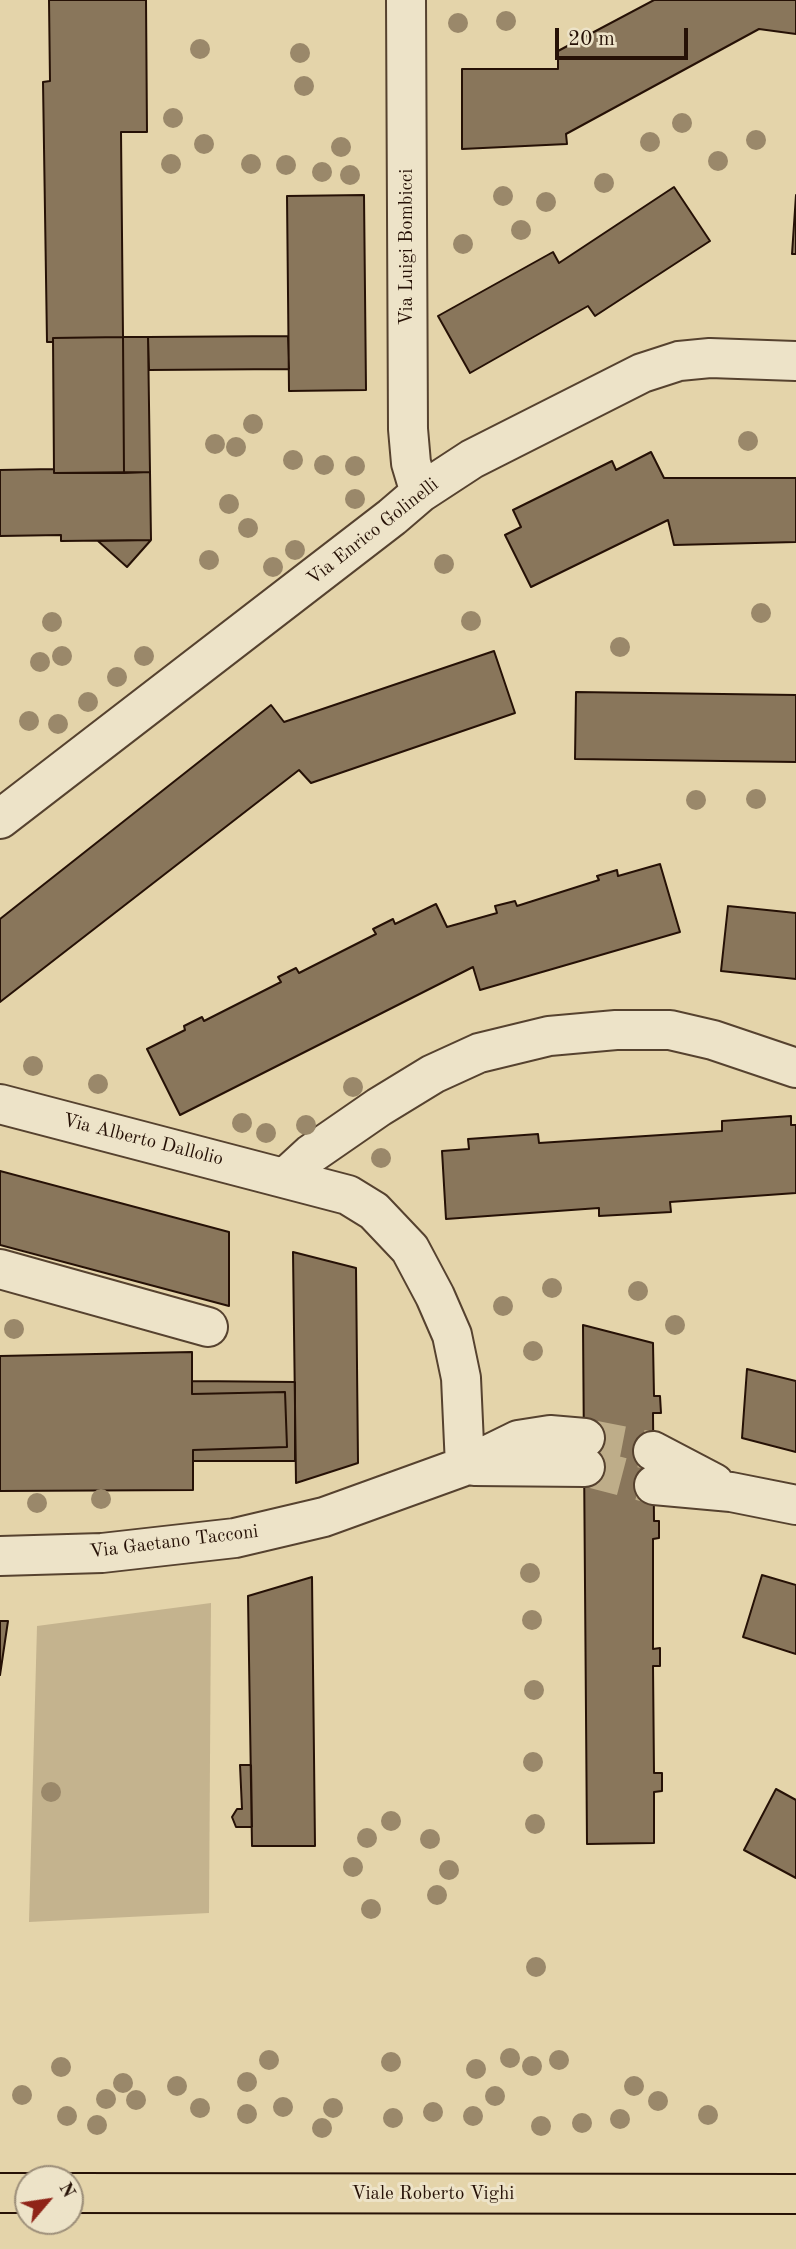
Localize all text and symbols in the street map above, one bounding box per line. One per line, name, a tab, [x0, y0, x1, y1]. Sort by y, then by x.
scale bar	[558, 14, 691, 58]
text: 20 m	[568, 29, 615, 50]
street label: Via Luigi Bombicci	[396, 169, 418, 325]
street label: Via Enrico Golinelli	[303, 474, 443, 590]
street label: Via Alberto Dallolio	[60, 1109, 226, 1171]
street label: Via Gaetano Tacconi	[88, 1520, 260, 1564]
north arrow	[14, 2165, 84, 2235]
text: N	[54, 2180, 78, 2202]
street label: Viale Roberto Vighi	[352, 2183, 514, 2205]

